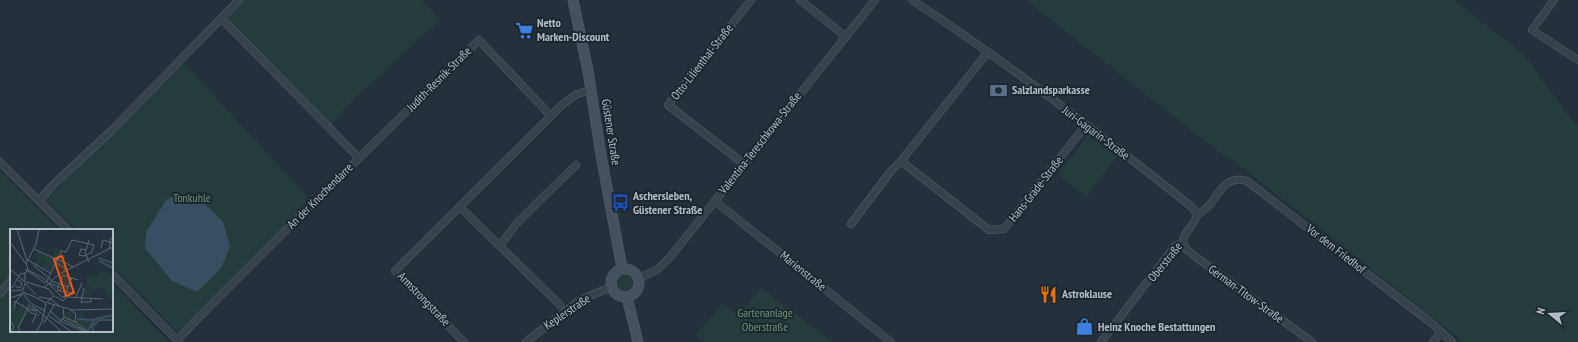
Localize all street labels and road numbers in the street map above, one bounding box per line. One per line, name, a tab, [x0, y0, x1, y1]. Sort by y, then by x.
street label: Otto-Lilienthal-Straße	[667, 21, 736, 103]
street label: Judith-Resnik-Straße	[403, 43, 474, 115]
street label: Valentina-Tereschkowa-Straße	[714, 89, 804, 198]
street label: Güstener Straße	[599, 98, 624, 166]
street label: Juri-Gagarin-Straße	[1059, 102, 1133, 163]
street label: Hans-Grade-Straße	[1005, 153, 1066, 224]
street label: An der Knochendarre	[284, 160, 356, 232]
street label: Vor dem Friedhof	[1303, 220, 1370, 277]
street label: Oberstraße	[1144, 239, 1185, 284]
street label: Marienstraße	[777, 248, 829, 294]
street label: German-Titow-Straße	[1206, 261, 1287, 326]
street label: Armstrongstraße	[395, 269, 454, 329]
street label: Keplerstraße	[541, 291, 593, 333]

